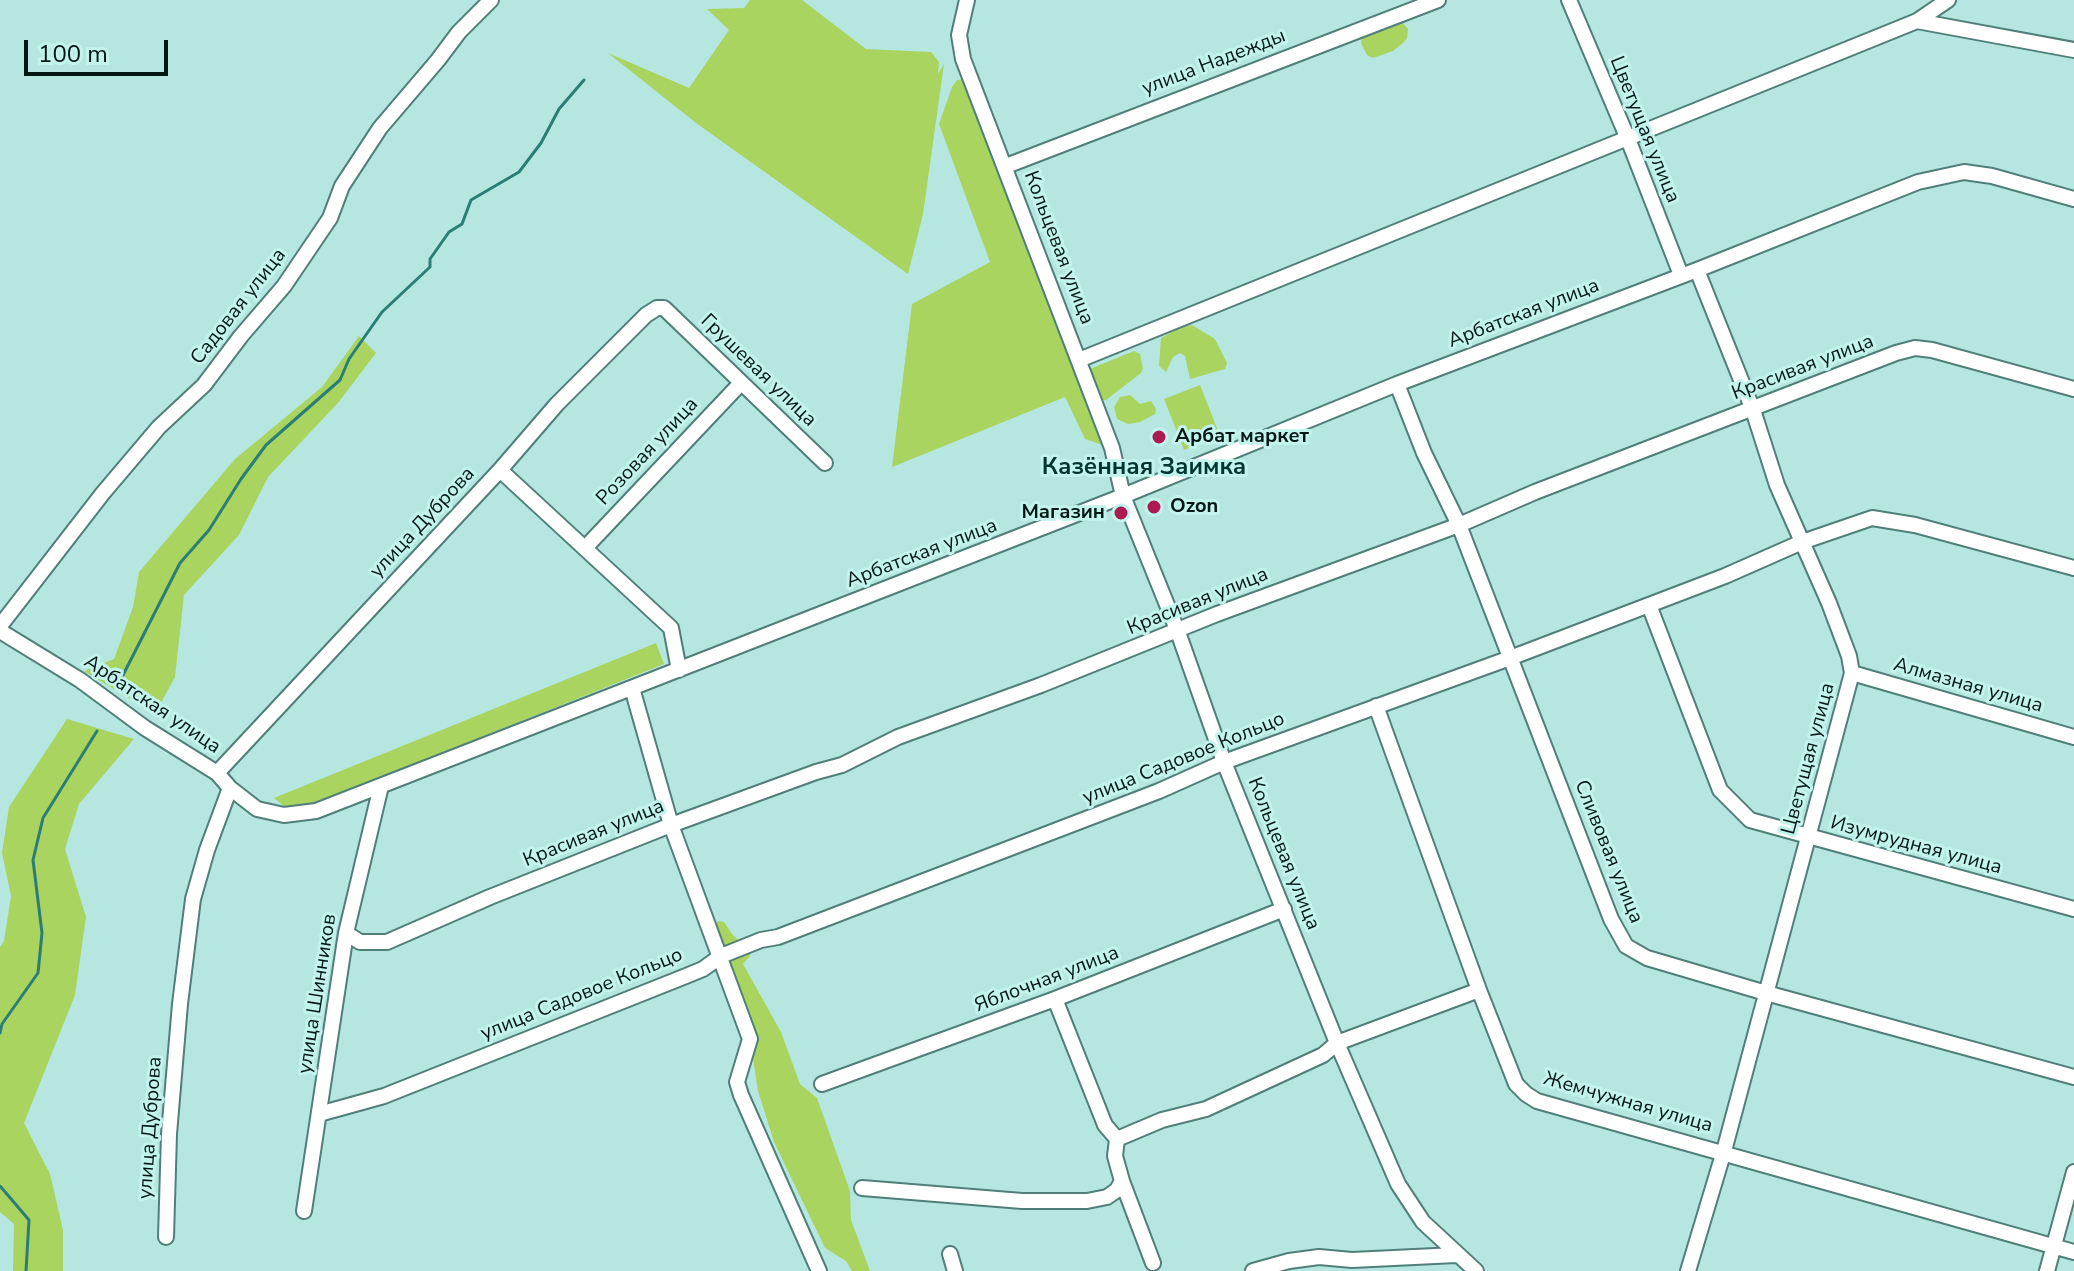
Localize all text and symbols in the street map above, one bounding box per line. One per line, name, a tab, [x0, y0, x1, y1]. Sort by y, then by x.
scale bar	[28, 24, 172, 74]
street label: улица Надежды	[1139, 25, 1289, 101]
text: 100 m	[38, 38, 108, 70]
street label: Цветущая улица	[1604, 53, 1684, 207]
street label: Кольцевая улица	[1018, 168, 1098, 328]
street label: Садовая улица	[186, 244, 292, 370]
street label: Арбатская улица	[1445, 274, 1603, 354]
street label: Грушевая улица	[695, 310, 821, 432]
street label: Красивая улица	[1729, 330, 1877, 406]
street label: Розовая улица	[592, 393, 704, 511]
place label: Арбат маркет	[1175, 425, 1309, 449]
marker: Арбат маркет	[1150, 428, 1168, 446]
district label: Казённая Заимка	[1042, 454, 1246, 482]
street label: улица Дуброва	[366, 463, 480, 583]
place label: Ozon	[1170, 495, 1218, 519]
marker: Ozon	[1145, 498, 1163, 516]
place label: Магазин	[1021, 501, 1105, 525]
marker: Магазин	[1112, 504, 1130, 522]
street label: Арбатская улица	[843, 514, 1001, 594]
street label: Красивая улица	[1124, 563, 1272, 641]
street label: Арбатская улица	[79, 650, 225, 760]
street label: Алмазная улица	[1891, 653, 2045, 719]
street label: Цветущая улица	[1777, 681, 1841, 837]
street label: улица Садовое Кольцо	[1080, 707, 1288, 811]
street label: Кольцевая улица	[1241, 774, 1325, 934]
street label: Сливовая улица	[1568, 777, 1648, 927]
street label: Красивая улица	[520, 795, 668, 873]
street label: Изумрудная улица	[1828, 812, 2004, 880]
street label: улица Шинников	[294, 912, 342, 1076]
street label: Яблочная улица	[971, 941, 1123, 1019]
street label: улица Садовое Кольцо	[478, 943, 686, 1047]
street label: улица Дуброва	[134, 1056, 168, 1200]
street label: Жемчужная улица	[1541, 1067, 1715, 1139]

